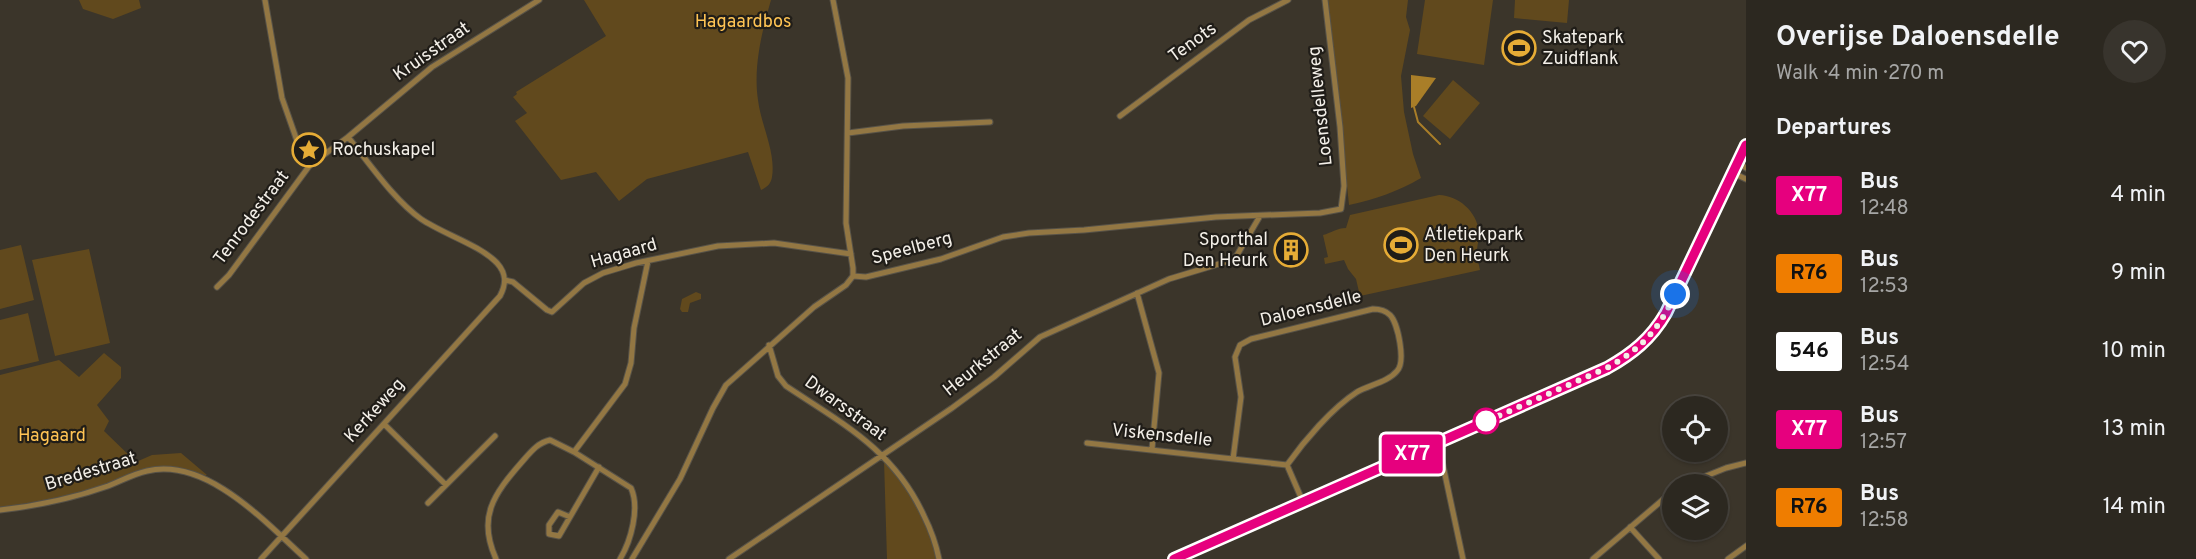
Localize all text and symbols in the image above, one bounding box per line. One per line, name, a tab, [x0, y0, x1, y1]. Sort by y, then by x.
park label: Hagaardbos	[695, 11, 791, 34]
street label: Kruisstraat	[389, 17, 475, 87]
street label: Tenots	[1164, 18, 1222, 68]
text: Overijse Daloensdelle	[1776, 20, 2060, 56]
button: heart	[2103, 20, 2166, 83]
place label: Skatepark Zuidflank	[1542, 27, 1624, 71]
sports icon: Skatepark Zuidflank	[1501, 30, 1537, 66]
street label: Loensdelleweg	[1303, 45, 1339, 167]
text: Walk · 4 min · 270 m	[1776, 61, 1944, 87]
text: Departures	[1776, 115, 1892, 142]
place icon: Rochuskapel	[291, 132, 327, 168]
place label: Rochuskapel	[332, 139, 435, 162]
street label: Tenrodestraat	[209, 166, 295, 270]
text: Bus	[1860, 169, 1899, 196]
text: X77	[1791, 182, 1827, 209]
text: 4 min	[2111, 182, 2166, 209]
text: 12:48	[1860, 196, 1909, 222]
place label: Atletiekpark Den Heurk	[1424, 224, 1524, 268]
street label: Speelberg	[869, 227, 955, 271]
sports icon: Atletiekpark Den Heurk	[1383, 227, 1419, 263]
place label: Sporthal Den Heurk	[1183, 229, 1268, 273]
building icon: Sporthal Den Heurk	[1273, 232, 1309, 268]
street label: Hagaard	[588, 234, 660, 274]
text: Bus	[1860, 247, 1899, 274]
text: R76	[1790, 260, 1828, 287]
text: 9 min	[2111, 260, 2166, 287]
text: 12:53	[1860, 274, 1909, 300]
your location	[1660, 279, 1690, 309]
street label: Daloensdelle	[1258, 285, 1364, 333]
street label: Heurkstraat	[939, 324, 1027, 402]
text: Bus	[1860, 325, 1899, 352]
text: 546	[1789, 338, 1829, 365]
text: 10 min	[2102, 338, 2166, 365]
text: 12:54	[1860, 352, 1909, 378]
street label: Dwarsstraat	[799, 371, 891, 447]
street label: Kerkeweg	[340, 374, 410, 448]
map controls	[1662, 396, 1728, 540]
button: locate	[1662, 396, 1728, 462]
text: Bus	[1860, 403, 1899, 430]
unlabelled marker	[1473, 408, 1499, 434]
text: X77	[1791, 416, 1827, 443]
text: 13 min	[2103, 416, 2166, 443]
street label: Viskensdelle	[1111, 419, 1213, 453]
park label: Hagaard	[18, 425, 86, 448]
text: 12:57	[1860, 430, 1907, 456]
line badge: X77	[1378, 434, 1446, 474]
text: X77	[1394, 441, 1430, 468]
street label: Bredestraat	[42, 447, 140, 497]
button: layers	[1662, 474, 1728, 540]
text: Bus	[1860, 481, 1899, 508]
text: R76	[1790, 494, 1828, 521]
text: 14 min	[2103, 494, 2166, 521]
text: 12:58	[1860, 508, 1909, 534]

